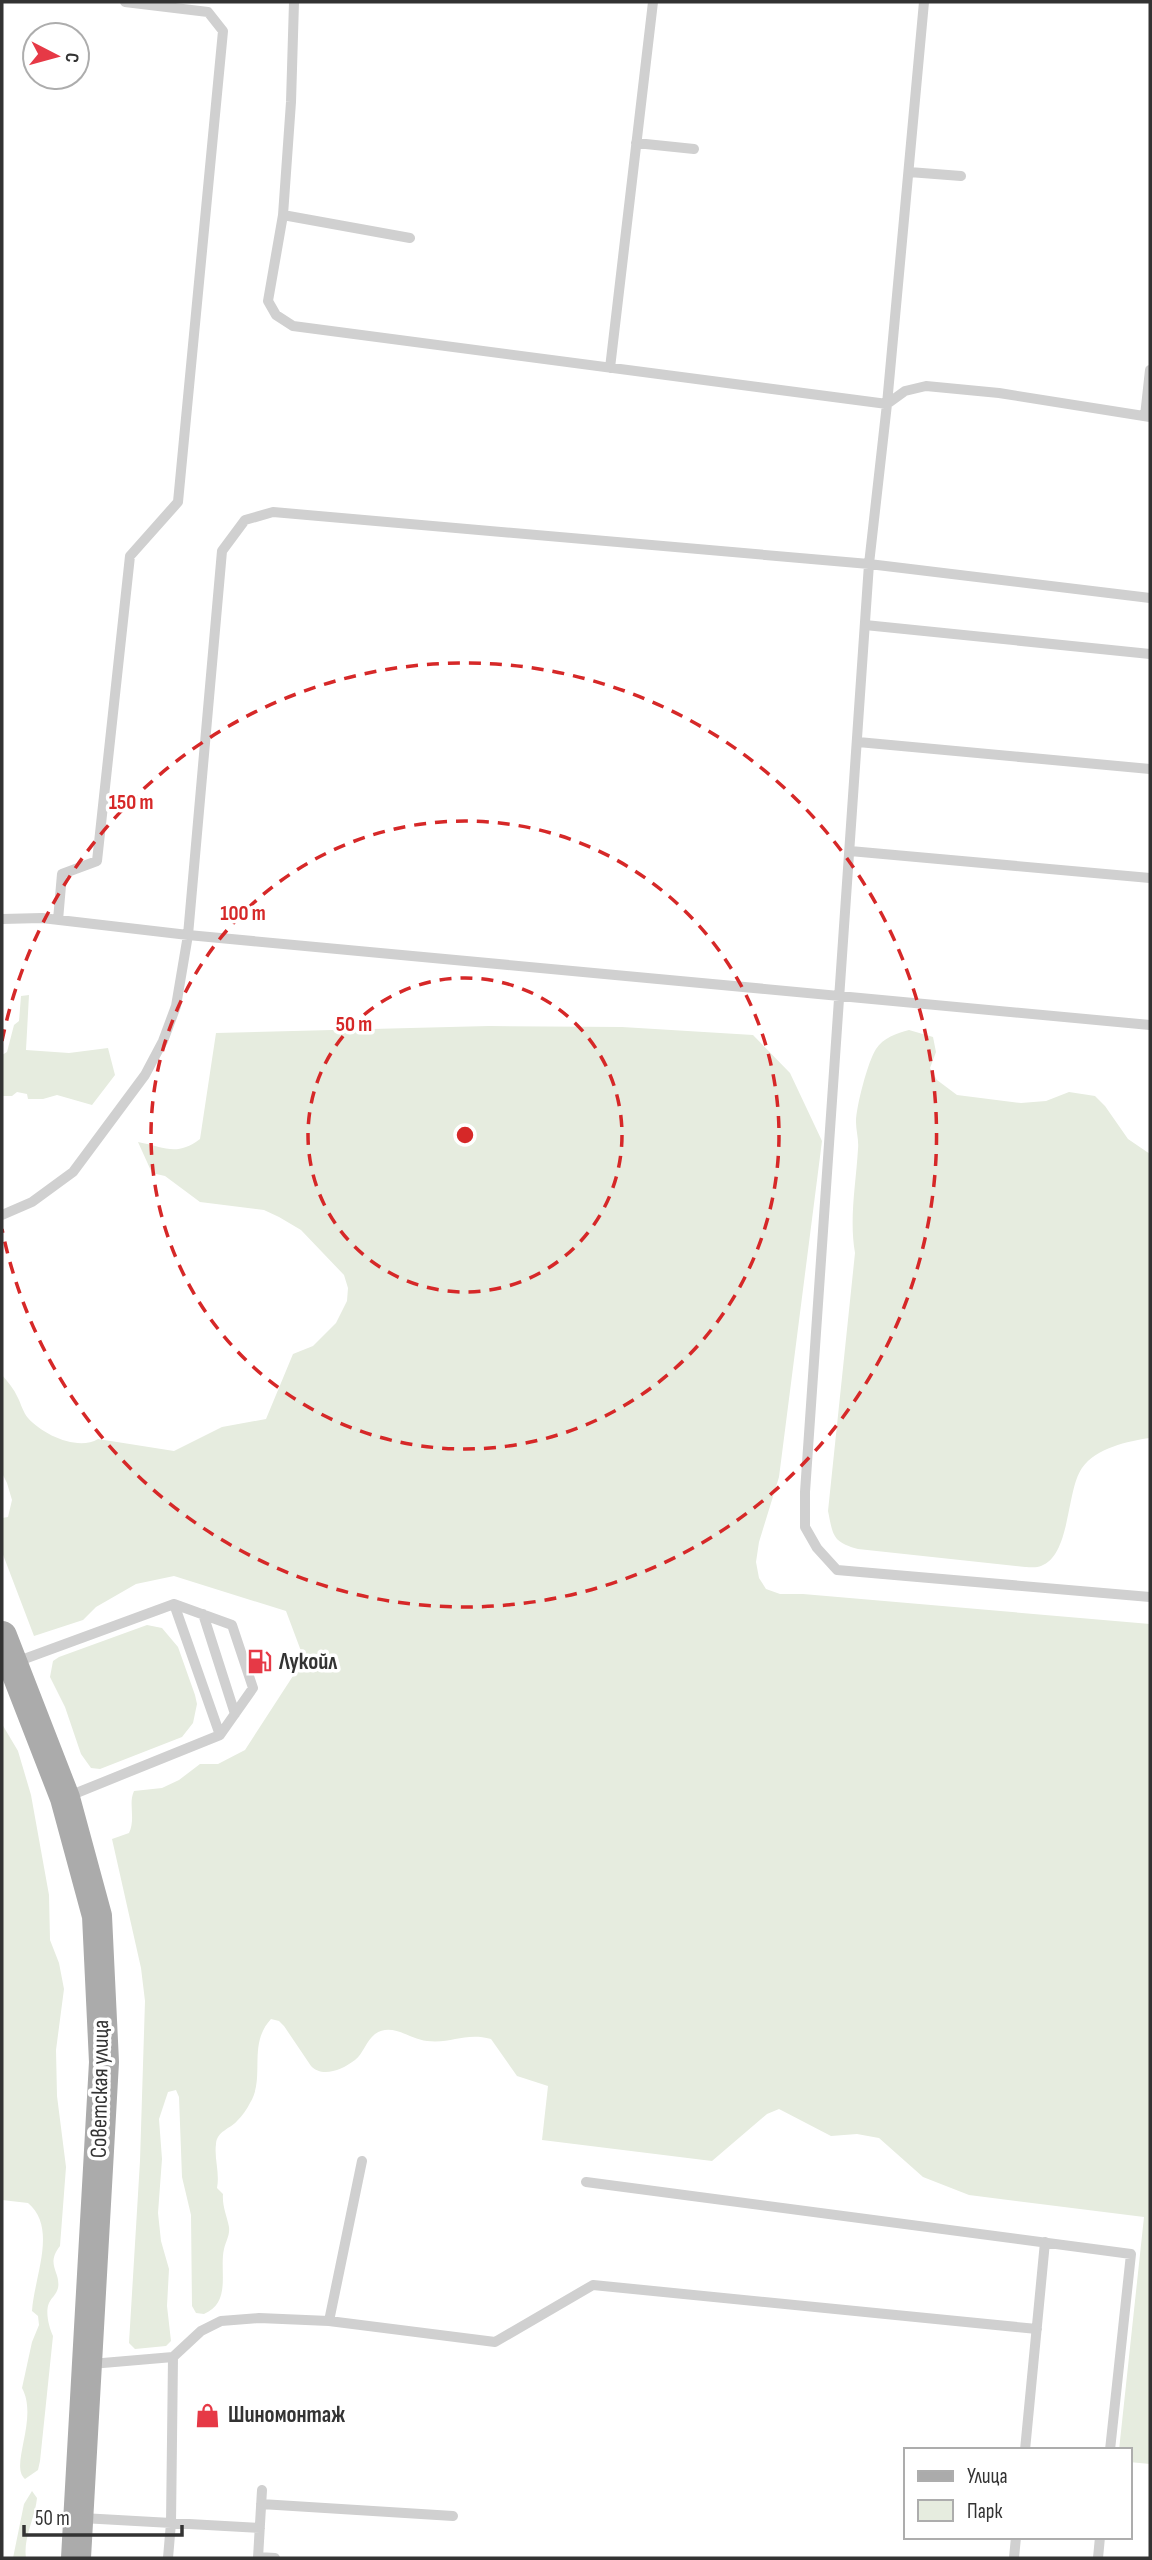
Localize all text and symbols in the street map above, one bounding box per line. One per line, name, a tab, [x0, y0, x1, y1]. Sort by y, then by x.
north arrow	[21, 21, 91, 91]
text: С	[59, 52, 83, 64]
text: 150 m	[109, 790, 153, 815]
text: 100 m	[220, 901, 266, 926]
text: 50 m	[336, 1012, 372, 1037]
centre of rings	[453, 1123, 477, 1147]
fuel station icon: Лукойл	[245, 1648, 273, 1676]
place label: Лукойл	[278, 1648, 338, 1676]
street label: Советская улица	[85, 2020, 115, 2158]
shop icon: Шиномонтаж	[194, 2401, 222, 2429]
place label: Шиномонтаж	[228, 2401, 345, 2429]
legend	[904, 2448, 1131, 2539]
text: Улица	[967, 2464, 1008, 2489]
scale bar	[24, 2494, 182, 2538]
text: Парк	[967, 2499, 1002, 2524]
text: 50 m	[35, 2506, 70, 2531]

